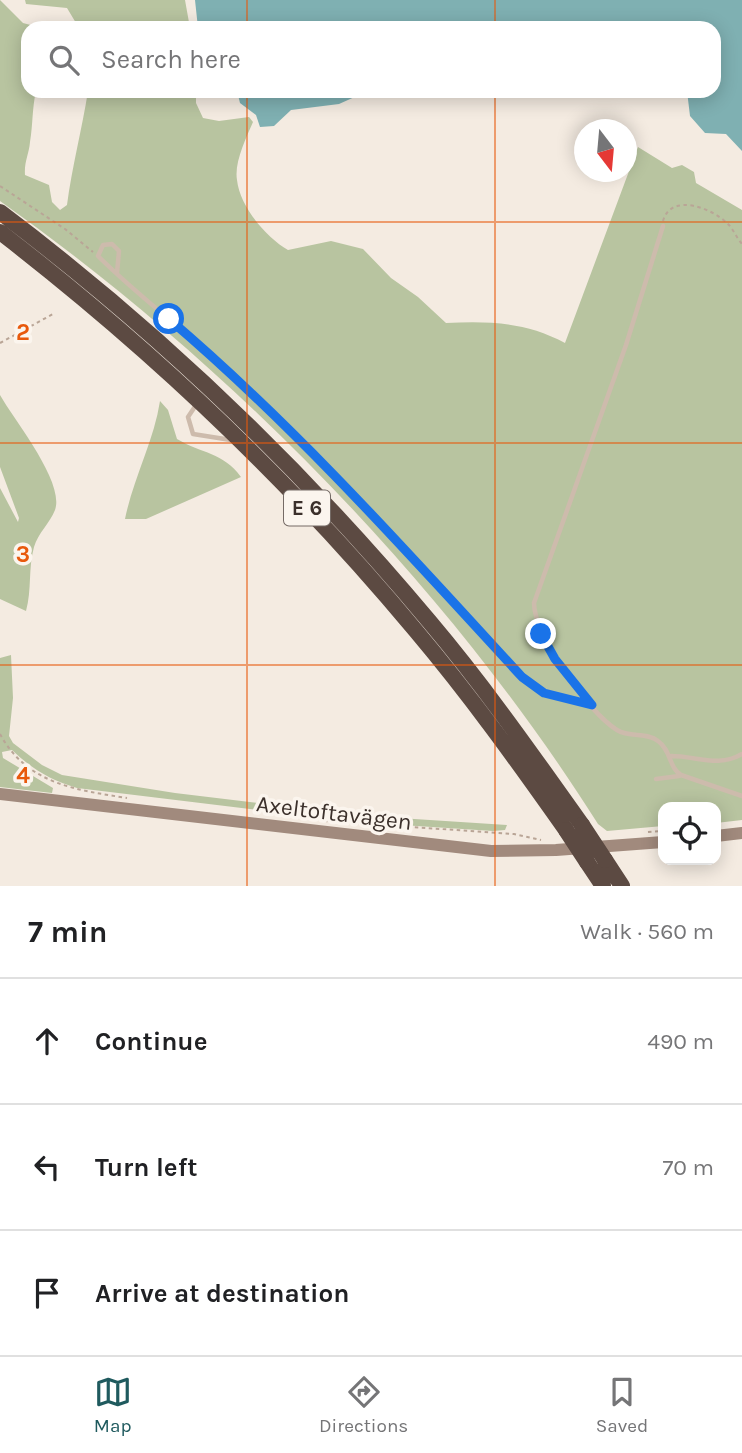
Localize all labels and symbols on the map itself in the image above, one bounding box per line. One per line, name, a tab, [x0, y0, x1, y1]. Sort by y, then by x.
north arrow	[574, 119, 637, 182]
route start	[153, 303, 184, 334]
text: 2	[16, 319, 30, 346]
road number: E 6	[284, 490, 330, 526]
text: 3	[16, 541, 30, 568]
route end	[525, 618, 556, 649]
text: 4	[16, 762, 30, 789]
street label: Axeltoftavägen	[255, 790, 413, 836]

